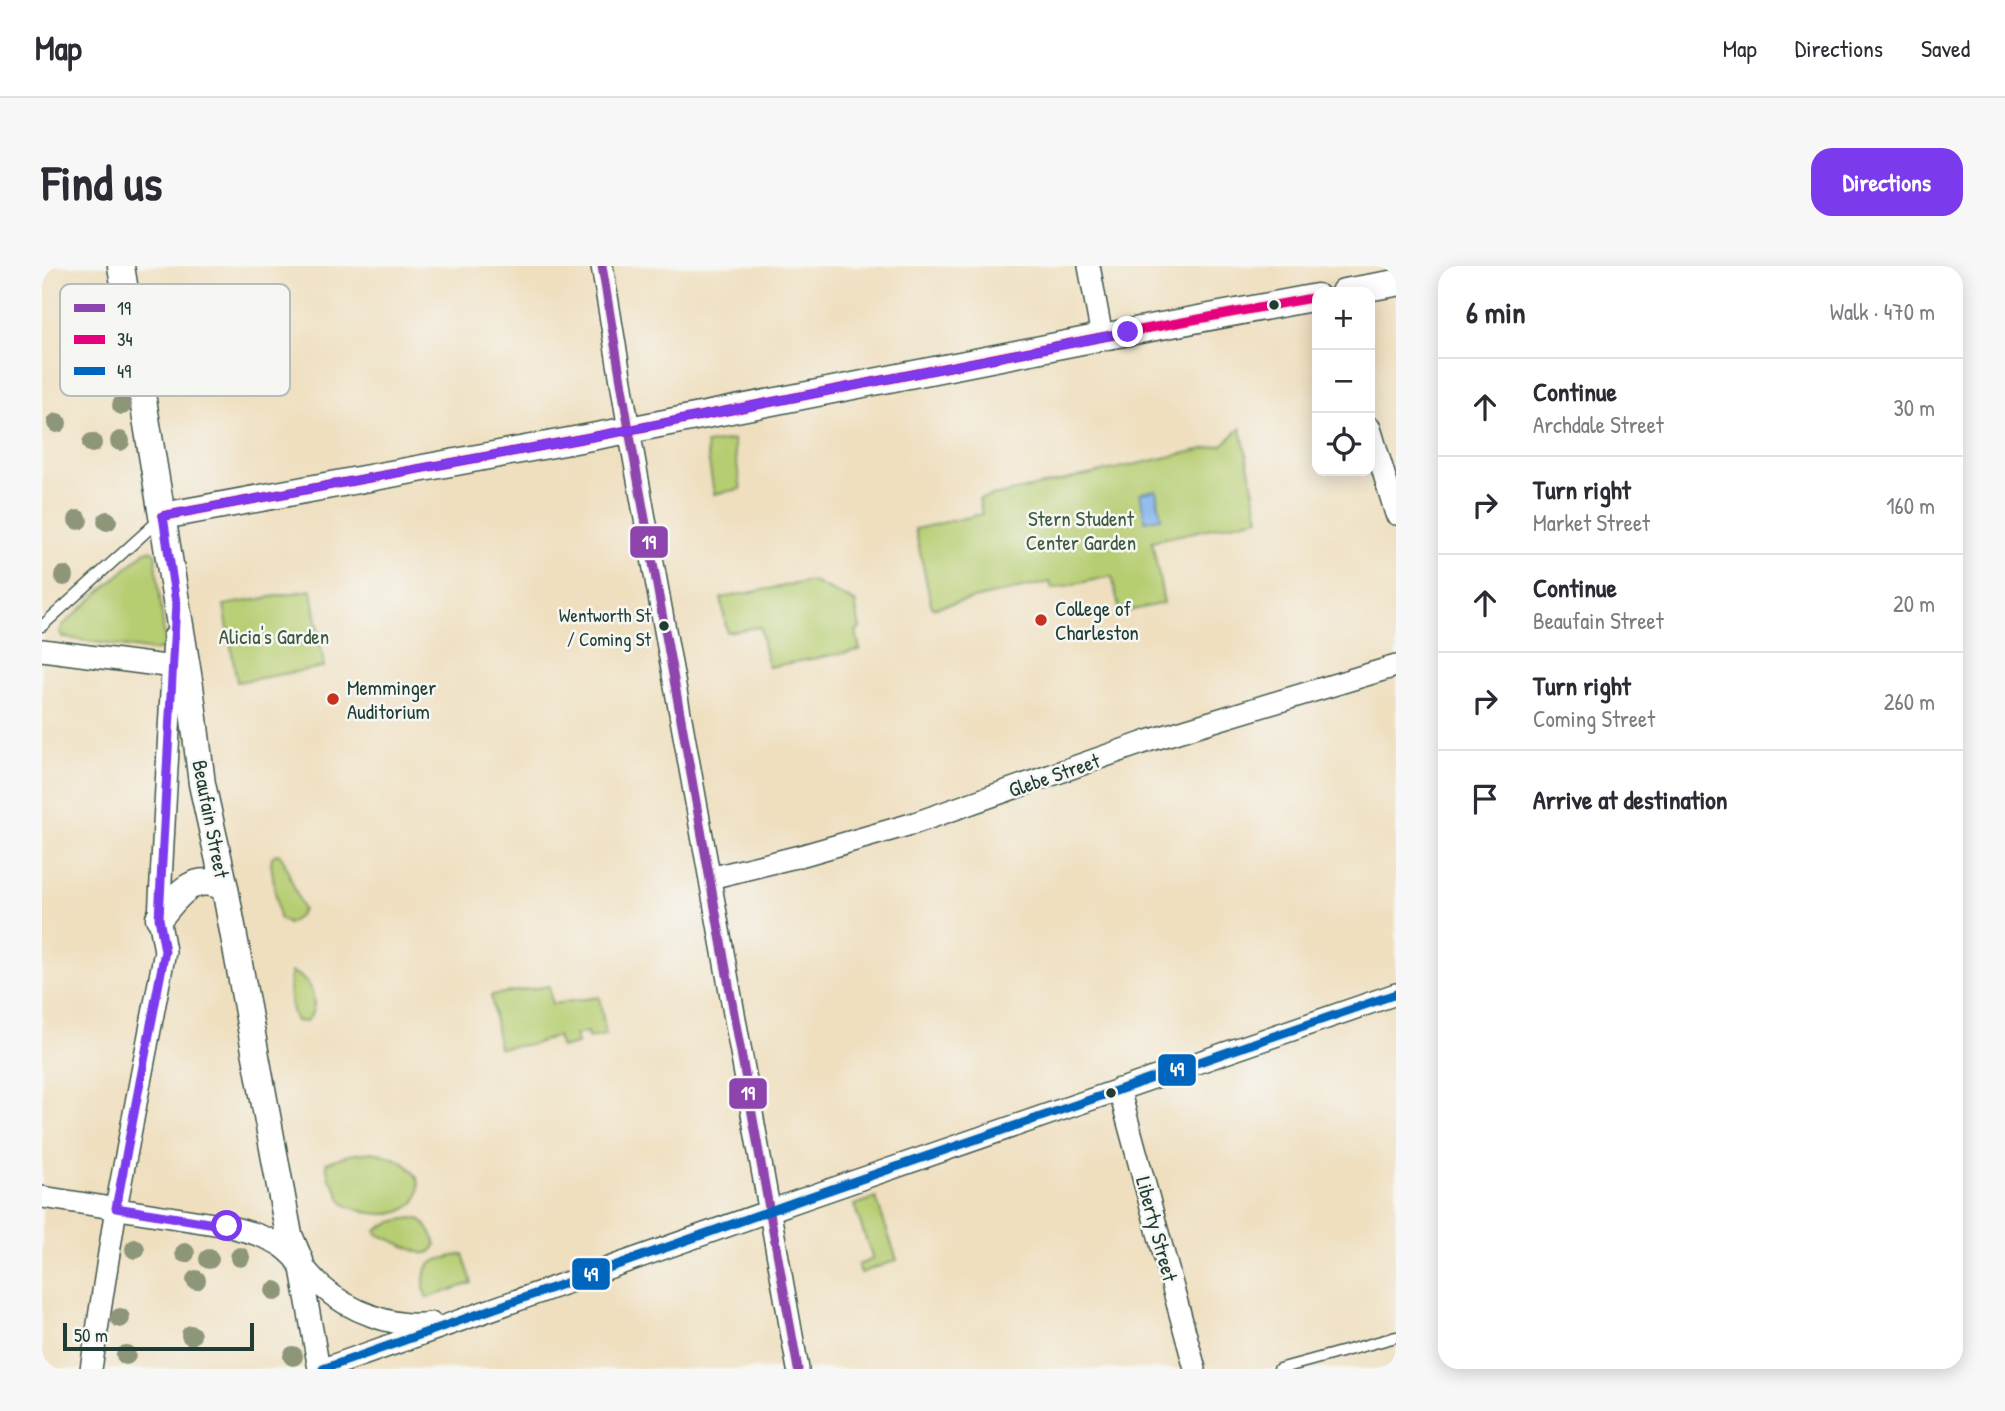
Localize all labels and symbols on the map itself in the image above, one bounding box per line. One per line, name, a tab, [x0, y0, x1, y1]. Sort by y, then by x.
legend	[60, 284, 290, 396]
text: 19	[117, 295, 131, 321]
unlabelled marker	[1267, 298, 1281, 312]
route end	[1112, 316, 1143, 347]
text: 34	[117, 326, 133, 352]
text: 49	[117, 358, 131, 384]
park label: Stern Student Center Garden	[1026, 504, 1136, 557]
line badge: 19	[629, 525, 669, 559]
text: 19	[642, 529, 656, 555]
place label: College of Charleston	[1055, 594, 1139, 647]
place label: Wentworth St / Coming St	[559, 602, 651, 652]
marker: College of Charleston	[1033, 612, 1049, 628]
marker: Wentworth St / Coming St	[657, 619, 671, 633]
park label: Alicia's Garden	[219, 622, 329, 651]
place label: Memminger Auditorium	[347, 673, 436, 726]
marker: Memminger Auditorium	[325, 691, 341, 707]
street label: Glebe Street	[1004, 746, 1104, 804]
street label: Beaufain Street	[185, 758, 237, 881]
line badge: 49	[1157, 1053, 1197, 1087]
text: 49	[1170, 1056, 1184, 1082]
line badge: 19	[728, 1077, 768, 1110]
text: 19	[741, 1080, 755, 1106]
unlabelled marker	[1104, 1086, 1118, 1100]
street label: Liberty Street	[1129, 1173, 1185, 1285]
route start	[211, 1210, 242, 1241]
line badge: 49	[571, 1257, 611, 1291]
text: 49	[584, 1261, 598, 1287]
scale bar	[63, 1320, 254, 1352]

